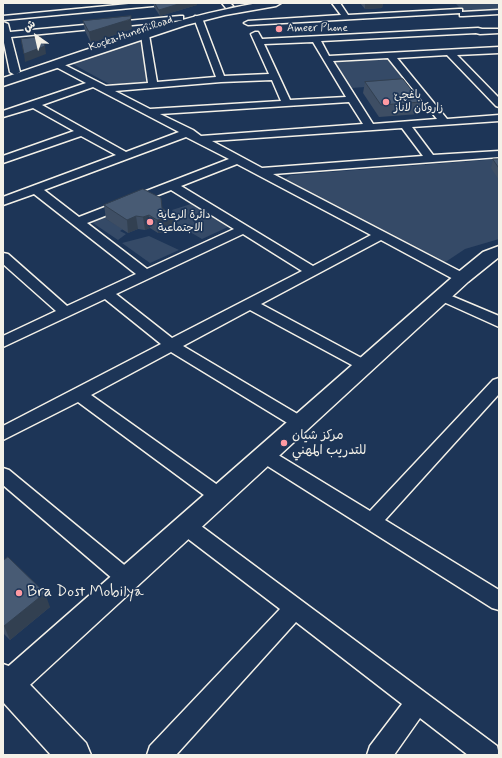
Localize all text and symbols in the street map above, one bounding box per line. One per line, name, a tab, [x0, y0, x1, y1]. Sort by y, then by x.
street label: Koçka Hunerî Road	[87, 13, 175, 55]
north arrow	[16, 16, 56, 56]
text: ش	[20, 17, 38, 35]
place label: Ameer Phone	[287, 22, 348, 36]
marker: Ameer Phone	[274, 24, 284, 34]
place label: باغچێ زاروكان لاناز	[394, 89, 443, 115]
marker: باغچێ زاروكان لاناز	[381, 97, 391, 107]
place label: دائرة الرعاية الاجتماعية	[158, 209, 211, 235]
marker: دائرة الرعاية الاجتماعية	[145, 217, 155, 227]
place label: مركز شيان للتدريب المهني	[292, 428, 366, 459]
marker: مركز شيان للتدريب المهني	[279, 438, 289, 448]
place label: Bra Dost Mobilya	[27, 583, 144, 603]
marker: Bra Dost Mobilya	[14, 588, 24, 598]

